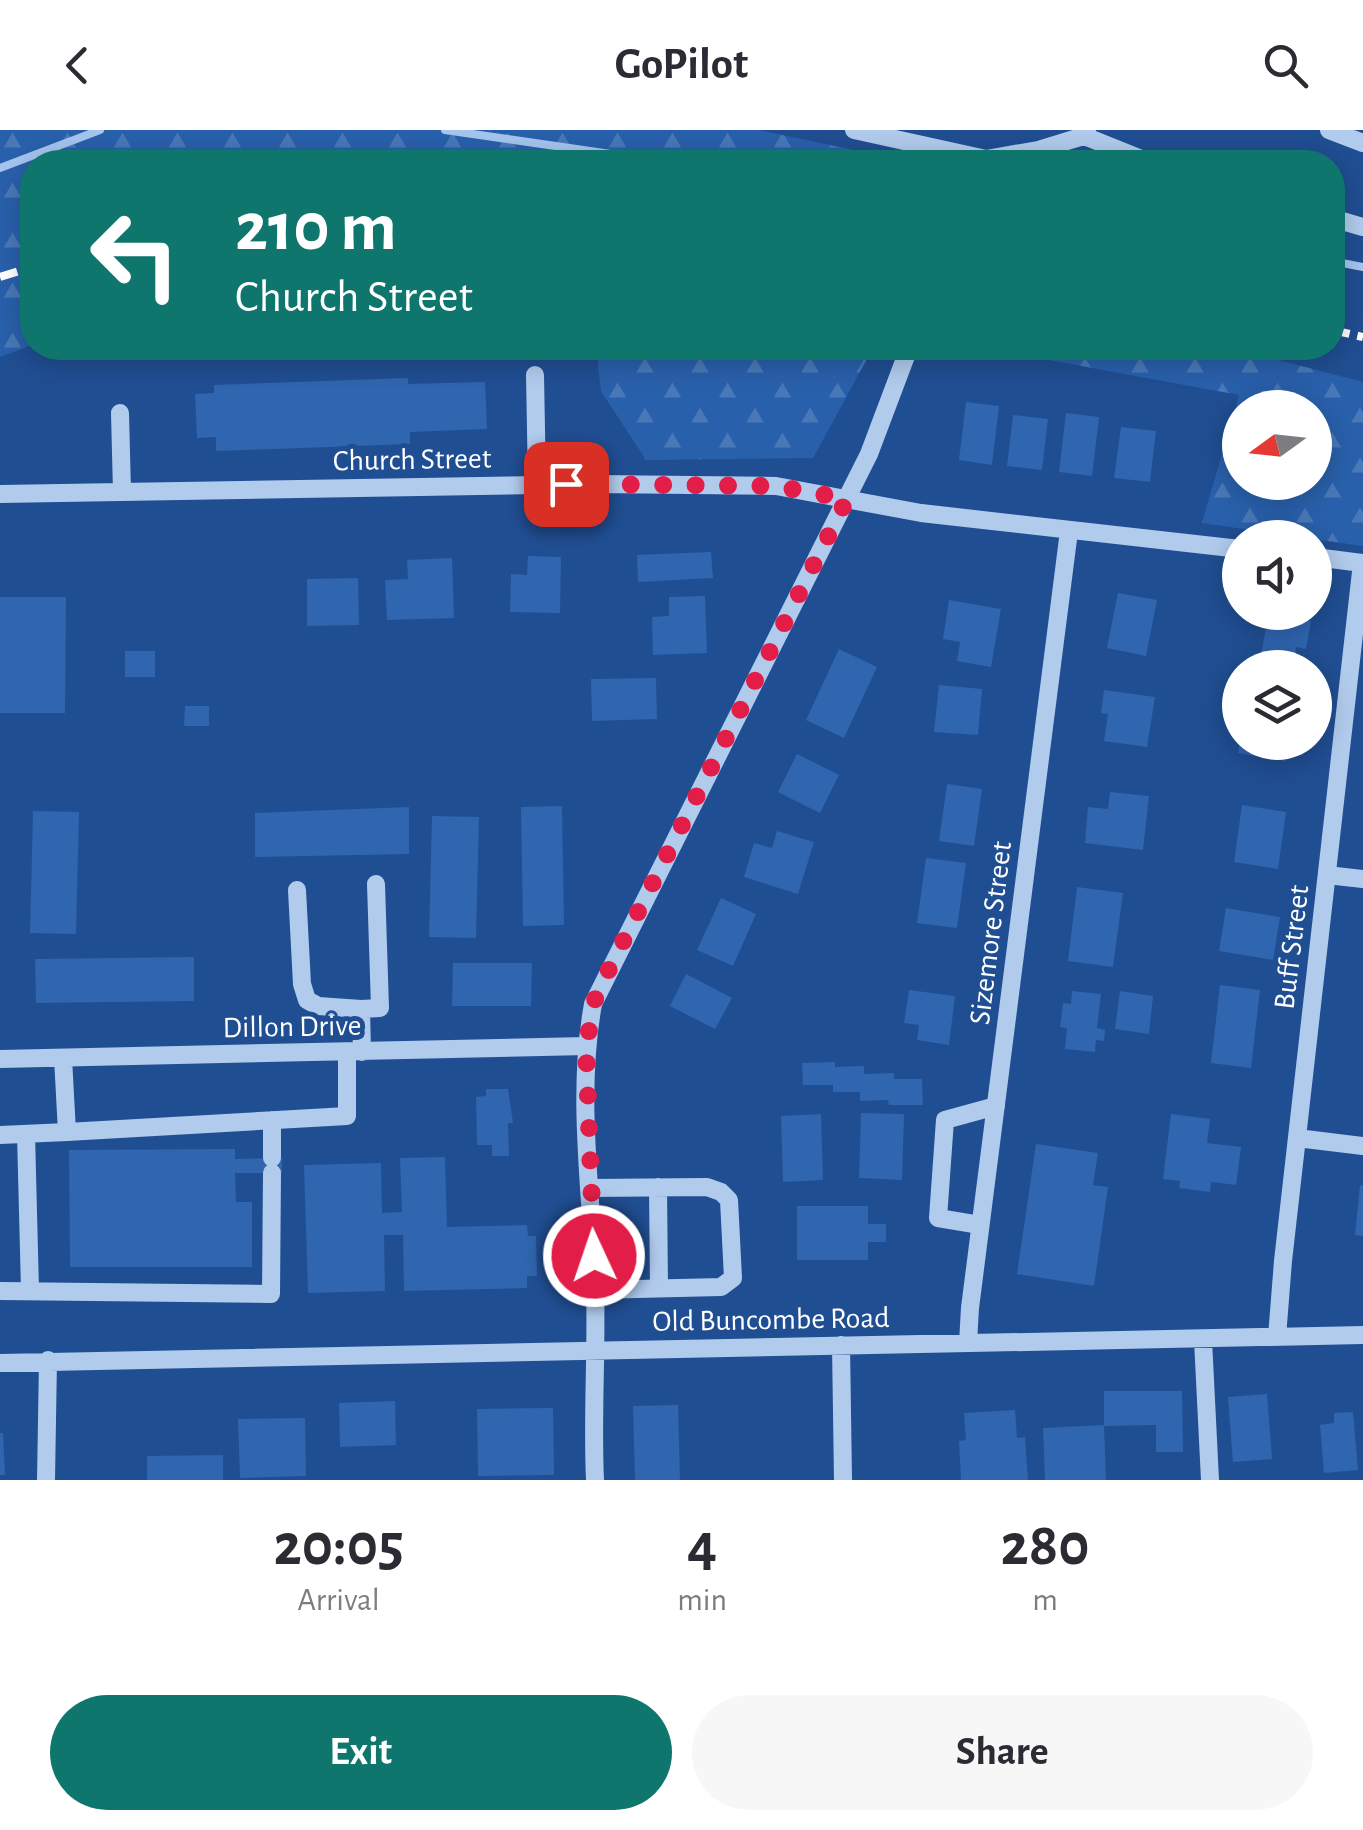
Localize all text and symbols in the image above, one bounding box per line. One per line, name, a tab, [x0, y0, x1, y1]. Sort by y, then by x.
icon: back	[50, 38, 105, 93]
icon: search	[1258, 38, 1313, 93]
text: GoPilot	[615, 42, 748, 87]
icon: left	[70, 190, 200, 320]
text: 210 m	[235, 193, 397, 263]
text: Church Street	[235, 275, 473, 320]
north arrow	[1222, 390, 1332, 500]
map controls	[1222, 390, 1332, 760]
pin	[524, 442, 609, 527]
street label: Church Street	[332, 444, 492, 476]
icon: arrive	[539, 457, 594, 512]
button: sound	[1222, 520, 1332, 630]
button: layers	[1222, 650, 1332, 760]
street label: Sizemore Street	[965, 839, 1017, 1027]
street label: Buff Street	[1269, 883, 1315, 1011]
street label: Dillon Drive	[222, 1011, 362, 1043]
position arrow	[542, 1204, 646, 1308]
street label: Old Buncombe Road	[652, 1303, 890, 1337]
text: 20:05	[273, 1516, 404, 1576]
text: 4	[687, 1516, 717, 1576]
text: 280	[1000, 1516, 1090, 1576]
text: Arrival	[297, 1584, 380, 1616]
text: min	[677, 1584, 727, 1616]
text: m	[1032, 1584, 1058, 1616]
button: Exit	[50, 1695, 672, 1810]
button: Share	[692, 1695, 1313, 1810]

